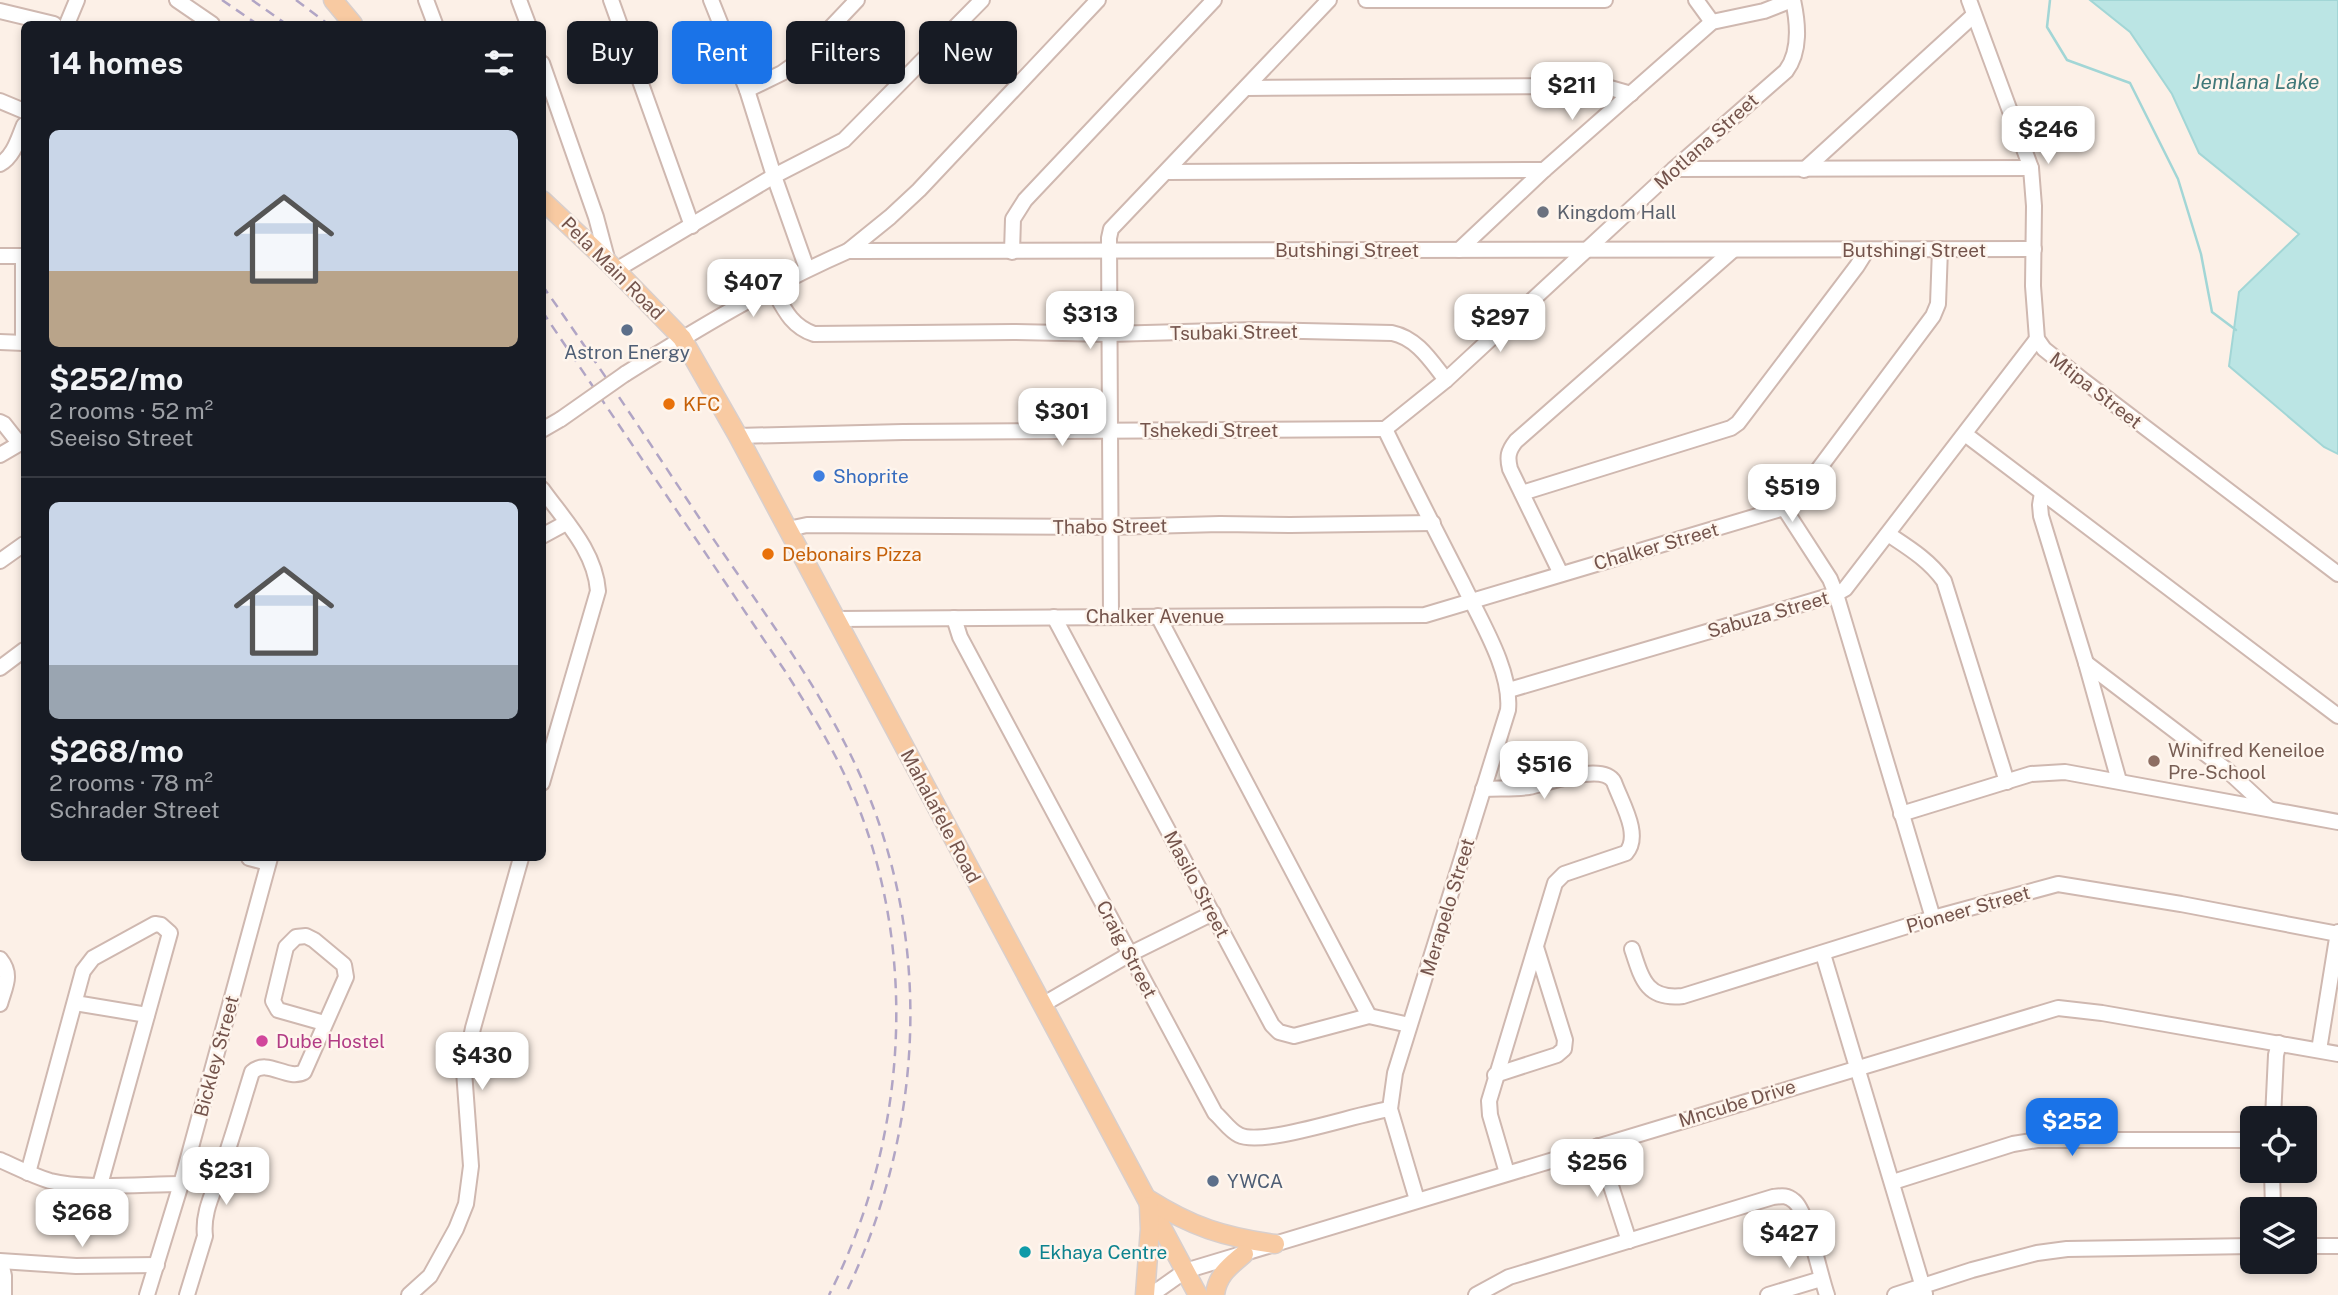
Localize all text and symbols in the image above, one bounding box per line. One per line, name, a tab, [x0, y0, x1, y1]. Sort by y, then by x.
chip: Buy	[567, 21, 658, 84]
chip: Rent	[672, 21, 772, 84]
chip: Filters	[786, 21, 905, 84]
chip: New	[919, 21, 1017, 84]
icon: filters	[480, 44, 518, 82]
text: 14 homes	[49, 45, 183, 81]
pin: $211	[1531, 62, 1613, 122]
water label: Jemlana Lake	[2193, 69, 2319, 94]
text: $211	[1547, 71, 1597, 98]
street label: Motlana Street	[1650, 89, 1762, 193]
pin: $246	[2007, 106, 2089, 166]
text: $246	[2018, 115, 2078, 142]
icon: home	[221, 176, 347, 302]
place label: Kingdom Hall	[1557, 201, 1677, 223]
marker: Kingdom Hall	[1535, 204, 1551, 220]
street label: Pela Main Road	[557, 212, 669, 324]
street label: Butshingi Street	[1275, 239, 1419, 261]
street label: Butshingi Street	[1842, 239, 1986, 261]
pin: $407	[712, 260, 794, 319]
text: $407	[723, 268, 783, 295]
pin: $313	[1049, 292, 1131, 351]
pin: $297	[1459, 294, 1541, 354]
text: $313	[1062, 300, 1118, 327]
text: $297	[1470, 303, 1530, 330]
street label: Tsubaki Street	[1170, 320, 1298, 344]
marker: Astron Energy	[619, 322, 635, 338]
place label: Astron Energy	[564, 341, 690, 363]
street label: Mtipa Street	[2046, 347, 2146, 433]
text: $252/mo	[49, 361, 183, 397]
pin: $301	[1021, 388, 1103, 448]
place label: KFC	[683, 393, 720, 415]
marker: KFC	[661, 396, 677, 412]
text: 2 rooms · 52 m²	[49, 397, 213, 424]
text: $301	[1034, 397, 1090, 424]
street label: Tshekedi Street	[1140, 419, 1278, 441]
text: Seeiso Street	[49, 424, 193, 451]
pin: $519	[1751, 464, 1833, 524]
place label: Shoprite	[833, 465, 909, 487]
marker: Shoprite	[811, 468, 827, 484]
text: $519	[1764, 473, 1820, 500]
street label: Thabo Street	[1052, 514, 1168, 538]
street label: Chalker Street	[1591, 518, 1721, 574]
place label: Debonairs Pizza	[782, 543, 922, 565]
marker: Debonairs Pizza	[760, 546, 776, 562]
icon: home	[221, 548, 347, 674]
street label: Sabuza Street	[1705, 586, 1831, 642]
street label: Chalker Avenue	[1086, 605, 1224, 627]
text: $268/mo	[49, 733, 184, 769]
place label: Winifred Keneiloe Pre-School	[2168, 739, 2325, 783]
pin: $516	[1503, 742, 1585, 801]
street label: Mahalafele Road	[896, 745, 986, 887]
text: $516	[1516, 750, 1572, 777]
marker: Winifred Keneiloe Pre-School	[2146, 753, 2162, 769]
text: 2 rooms · 78 m²	[49, 769, 213, 796]
text: Schrader Street	[49, 796, 220, 823]
street label: Masilo Street	[1160, 827, 1234, 941]
street label: Merapelo Street	[1416, 835, 1478, 979]
street label: Pioneer Street	[1904, 881, 2032, 937]
street label: Craig Street	[1092, 896, 1162, 1002]
street label: Bickley Street	[189, 993, 243, 1119]
place label: Dube Hostel	[276, 1030, 385, 1052]
pin: $430	[441, 1032, 523, 1092]
marker: Dube Hostel	[254, 1033, 270, 1049]
text: $430	[452, 1041, 512, 1068]
street label: Mncube Drive	[1676, 1075, 1798, 1131]
pin: $252	[2031, 1098, 2113, 1158]
map controls	[2240, 1106, 2317, 1274]
button: locate	[2240, 1106, 2317, 1183]
text: $252	[2042, 1107, 2102, 1134]
pin: $256	[1556, 1140, 1638, 1199]
pin: $231	[185, 1148, 267, 1207]
text: $256	[1567, 1148, 1627, 1175]
text: $231	[198, 1156, 254, 1183]
place label: YWCA	[1227, 1170, 1283, 1192]
marker: YWCA	[1205, 1173, 1221, 1189]
pin: $268	[41, 1190, 123, 1249]
button: layers	[2240, 1197, 2317, 1274]
text: $268	[52, 1198, 112, 1225]
pin: $427	[1748, 1210, 1830, 1270]
text: $427	[1759, 1219, 1819, 1246]
place label: Ekhaya Centre	[1039, 1241, 1167, 1263]
marker: Ekhaya Centre	[1017, 1244, 1033, 1260]

